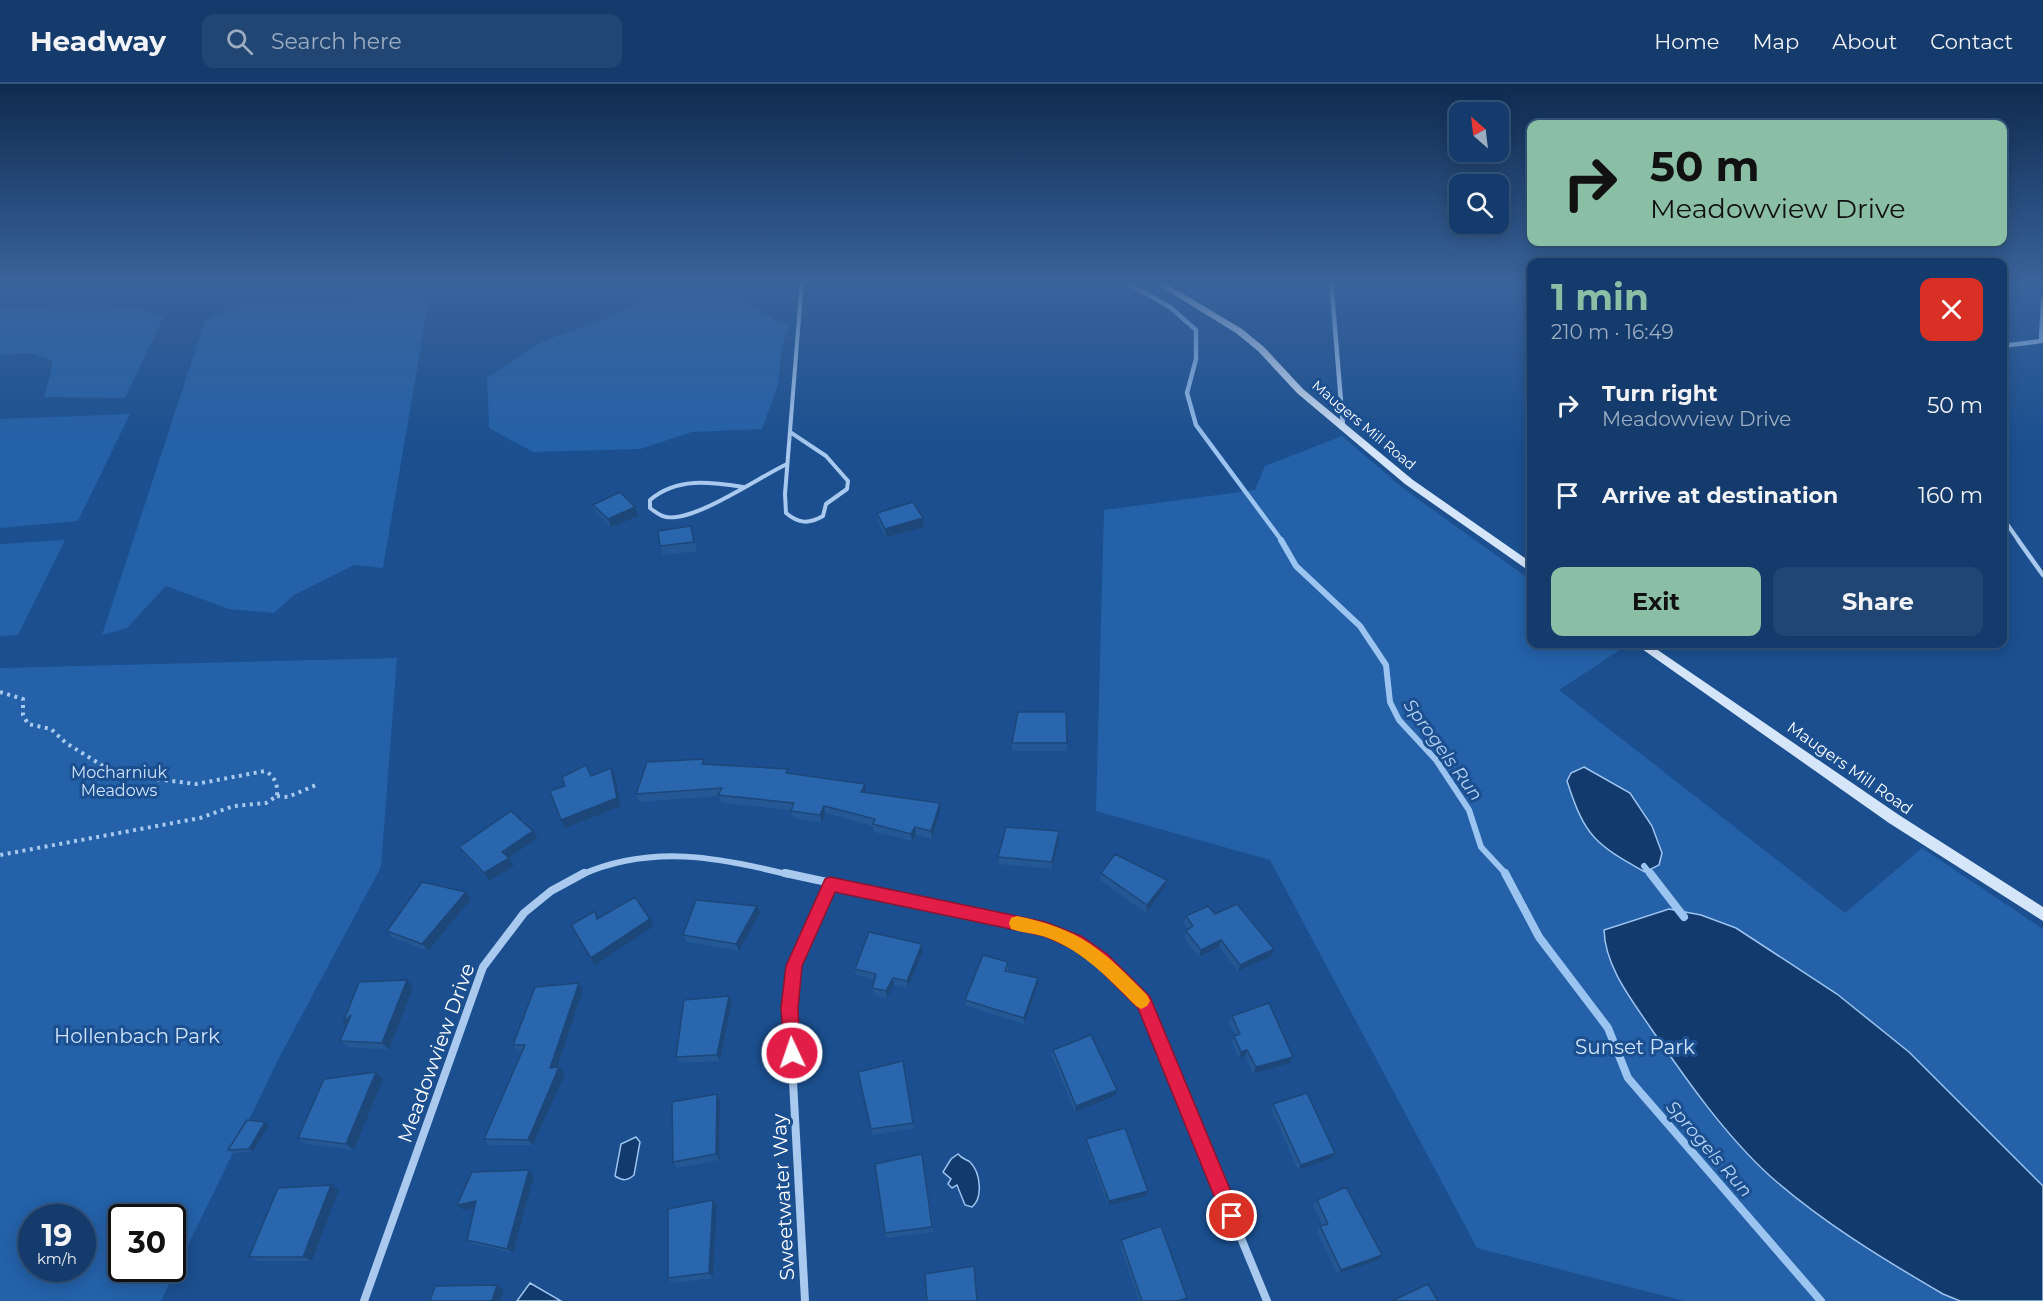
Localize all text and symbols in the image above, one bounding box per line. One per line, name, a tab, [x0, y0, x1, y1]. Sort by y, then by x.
search box	[202, 14, 622, 68]
text: Headway	[30, 24, 166, 58]
icon: search	[223, 25, 256, 58]
text: Search here	[271, 28, 402, 55]
text: Home	[1654, 29, 1719, 54]
text: Map	[1752, 29, 1799, 54]
text: About	[1832, 29, 1897, 54]
text: Contact	[1930, 29, 2013, 54]
north arrow	[1449, 102, 1509, 162]
map controls	[1449, 102, 1509, 234]
text: 50 m	[1650, 140, 1759, 192]
icon: right	[1551, 144, 1629, 222]
button: search	[1449, 174, 1509, 234]
text: Meadowview Drive	[1650, 192, 1906, 225]
text: 1 min	[1551, 275, 1649, 319]
button: close	[1920, 278, 1983, 341]
text: 210 m · 16:49	[1551, 320, 1674, 344]
street label: Maugers Mill Road	[1308, 376, 1420, 474]
text: Turn right	[1602, 380, 1717, 407]
icon: right	[1551, 389, 1584, 422]
text: 50 m	[1927, 392, 1983, 419]
text: Meadowview Drive	[1602, 407, 1791, 431]
icon: arrive	[1551, 479, 1584, 512]
text: Arrive at destination	[1602, 482, 1838, 509]
text: 160 m	[1918, 482, 1983, 509]
button: Exit	[1551, 567, 1761, 636]
button: Share	[1773, 567, 1983, 636]
water label: Sprogels Run	[1399, 695, 1487, 805]
street label: Maugers Mill Road	[1784, 718, 1916, 818]
park label: Mocharniuk Meadows	[71, 763, 168, 800]
street label: Meadowview Drive	[392, 960, 480, 1146]
position arrow	[760, 1021, 824, 1085]
park label: Hollenbach Park	[54, 1024, 220, 1048]
park label: Sunset Park	[1575, 1035, 1695, 1059]
water label: Sprogels Run	[1661, 1096, 1757, 1202]
street label: Sweetwater Way	[767, 1113, 799, 1281]
pin	[1206, 1190, 1257, 1241]
icon: arrive	[1215, 1199, 1248, 1232]
speed limit sign: 30	[108, 1204, 186, 1282]
text: 19	[42, 1217, 72, 1254]
text: km/h	[37, 1249, 77, 1268]

